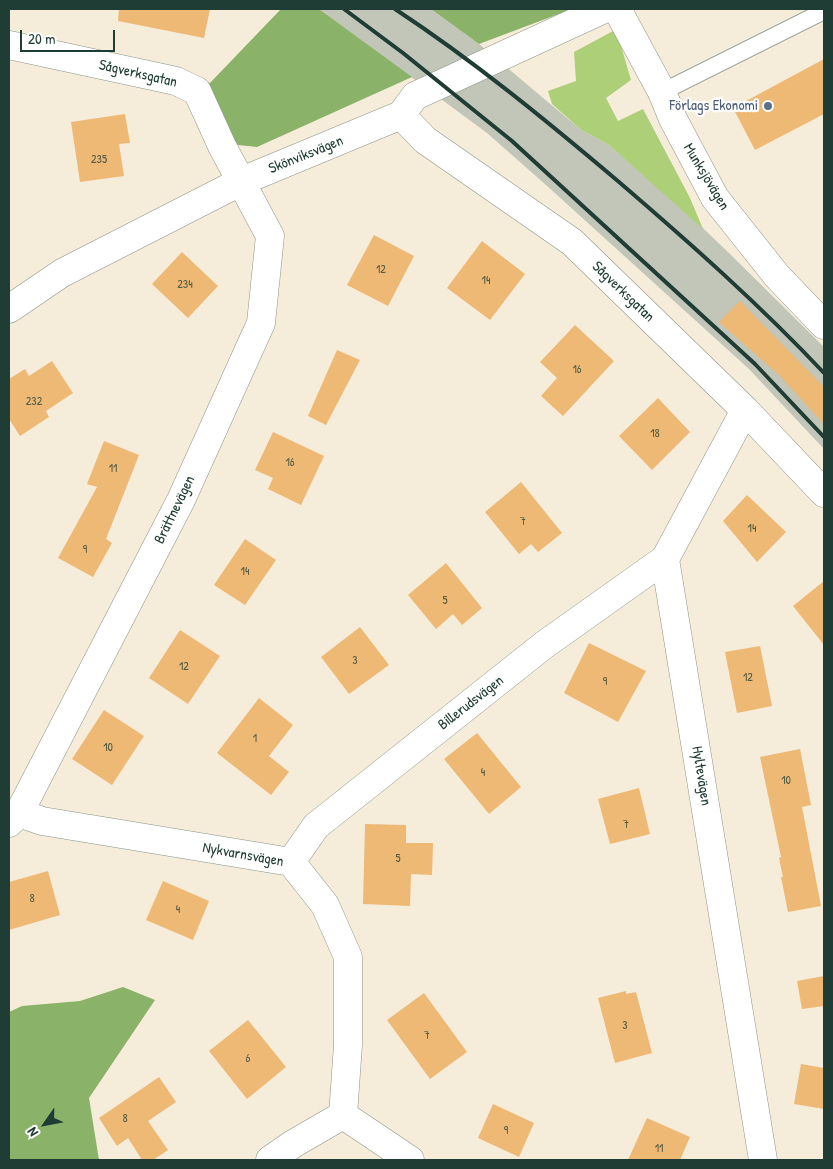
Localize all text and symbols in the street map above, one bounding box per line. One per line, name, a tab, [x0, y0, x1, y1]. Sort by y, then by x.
scale bar	[22, 20, 118, 52]
text: 20 m	[28, 28, 55, 49]
street label: Sågverksgatan	[97, 56, 179, 92]
place label: Förlags Ekonomi	[670, 97, 758, 115]
marker: Förlags Ekonomi	[762, 100, 774, 112]
street label: Skönviksvägen	[266, 132, 346, 178]
street label: Munksjövägen	[679, 140, 733, 214]
house number: 235	[91, 153, 107, 167]
street label: Sågverksgatan	[588, 258, 658, 326]
house number: 12	[376, 263, 386, 277]
house number: 14	[482, 274, 490, 288]
house number: 234	[177, 278, 193, 292]
house number: 16	[572, 363, 582, 377]
house number: 232	[26, 395, 42, 409]
house number: 18	[650, 427, 660, 441]
house number: 16	[285, 456, 295, 470]
house number: 11	[109, 462, 117, 476]
street label: Brättnevägen	[151, 473, 199, 547]
house number: 7	[520, 515, 526, 529]
house number: 14	[748, 522, 756, 536]
house number: 9	[83, 543, 87, 557]
house number: 14	[241, 565, 249, 579]
house number: 5	[442, 594, 448, 608]
house number: 3	[352, 654, 358, 668]
house number: 12	[179, 660, 189, 674]
house number: 12	[743, 671, 753, 685]
street label: Billerudsvägen	[435, 672, 507, 734]
house number: 9	[603, 675, 607, 689]
house number: 1	[253, 732, 257, 746]
house number: 10	[103, 741, 113, 755]
street label: Hyltevägen	[687, 745, 715, 807]
house number: 4	[481, 766, 485, 780]
house number: 10	[781, 774, 791, 788]
house number: 7	[623, 818, 629, 832]
street label: Nykvarnsvägen	[201, 839, 285, 871]
house number: 5	[395, 852, 401, 866]
house number: 8	[29, 892, 35, 906]
house number: 4	[176, 903, 180, 917]
house number: 3	[622, 1019, 628, 1033]
house number: 7	[424, 1029, 430, 1043]
house number: 6	[246, 1052, 250, 1066]
north arrow	[20, 1099, 70, 1149]
house number: 8	[122, 1112, 128, 1126]
text: N	[22, 1124, 42, 1141]
house number: 9	[504, 1124, 508, 1138]
house number: 11	[655, 1142, 663, 1156]

